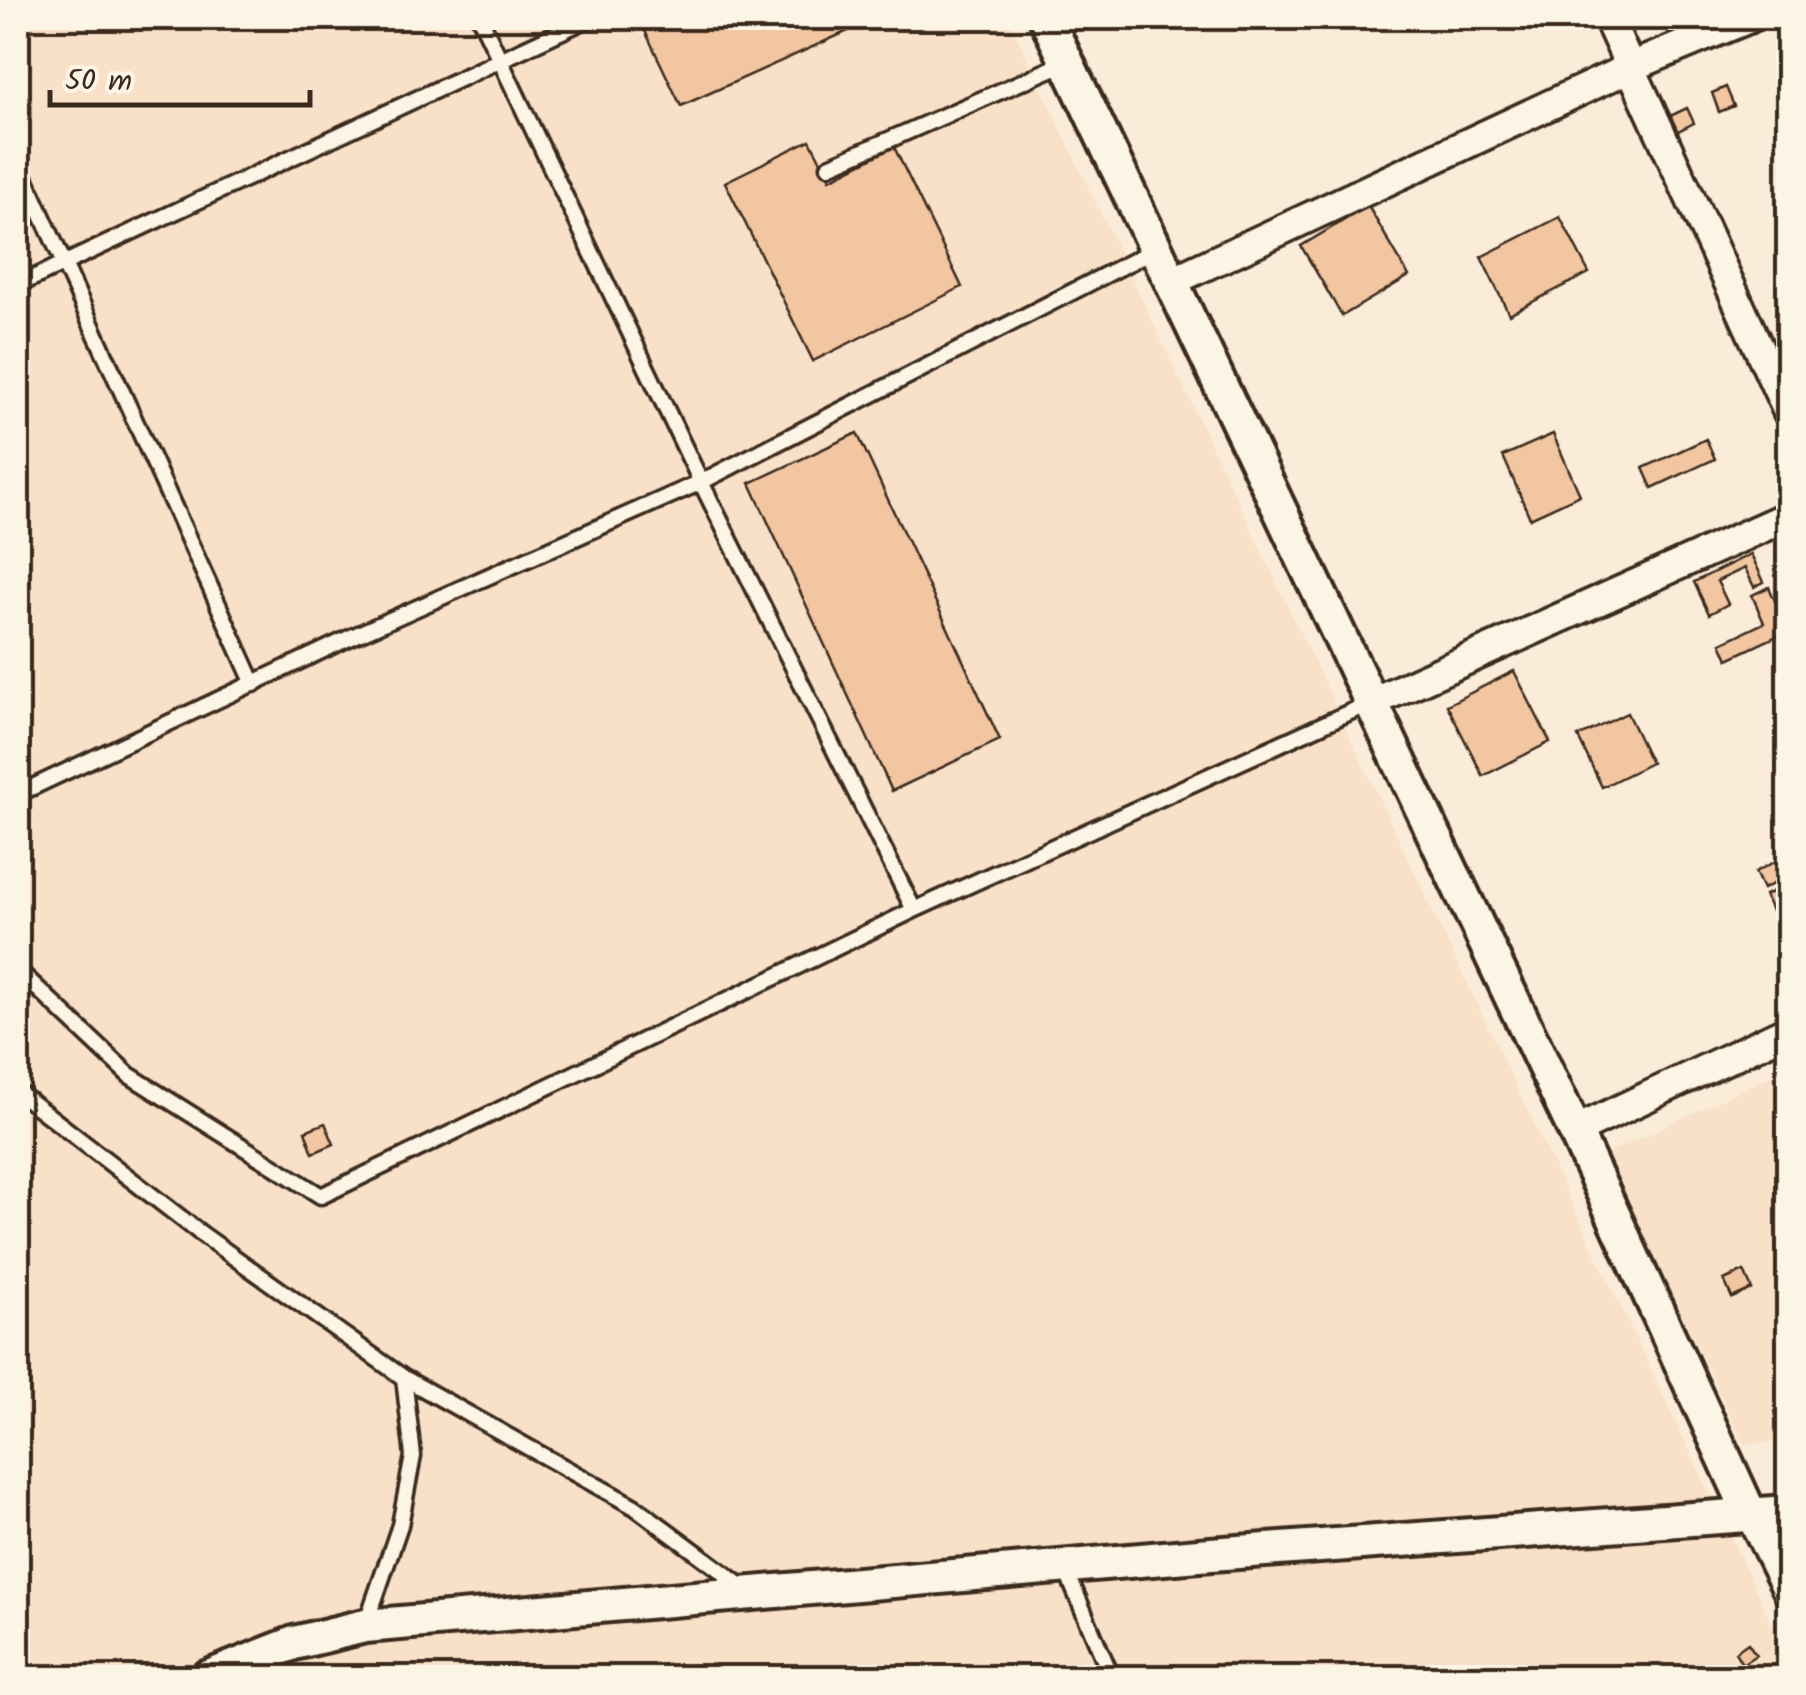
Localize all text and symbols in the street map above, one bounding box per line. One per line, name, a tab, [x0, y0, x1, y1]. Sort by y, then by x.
scale bar	[50, 45, 310, 107]
text: 50 m	[65, 58, 132, 106]

